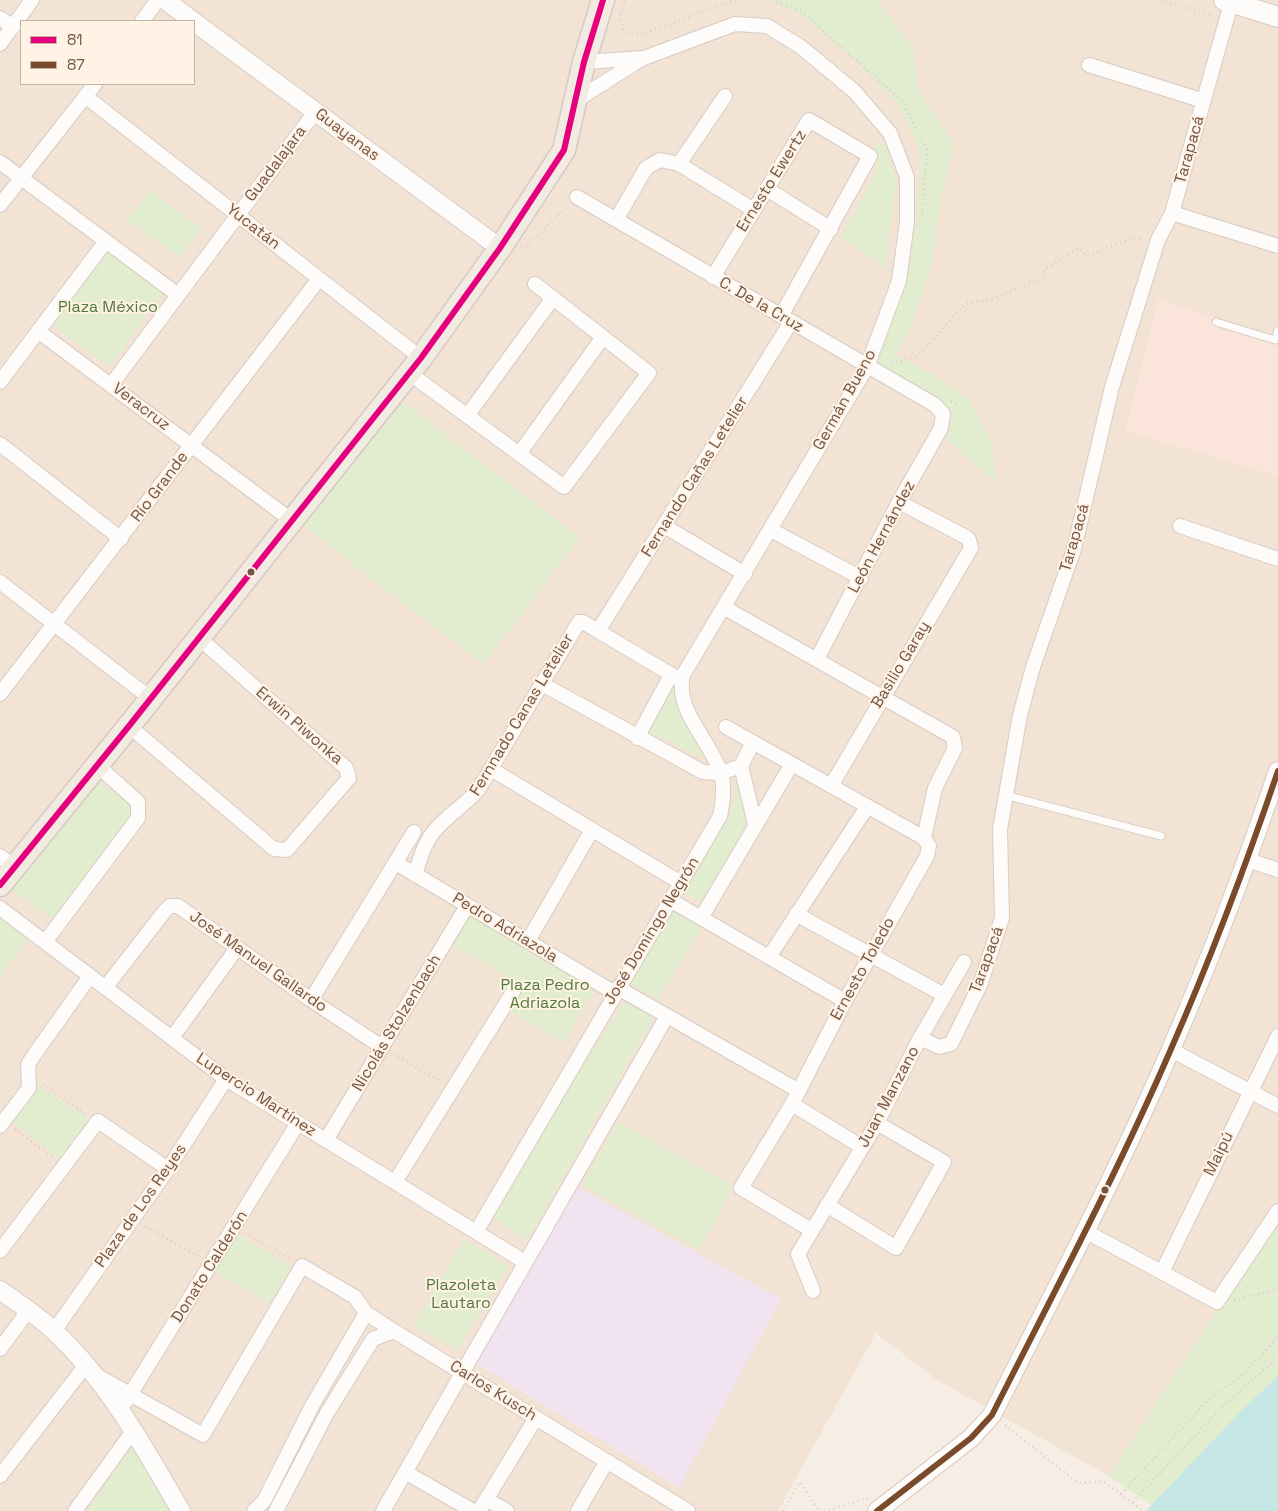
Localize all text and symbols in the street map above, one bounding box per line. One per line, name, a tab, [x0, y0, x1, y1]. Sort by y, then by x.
legend	[20, 20, 195, 85]
text: 81	[67, 30, 83, 49]
text: 87	[67, 55, 85, 74]
street label: Guayanas	[311, 105, 383, 165]
street label: Tarapacá	[1171, 114, 1209, 186]
street label: Guadalajara	[241, 122, 311, 206]
street label: Ernesto Ewertz	[733, 127, 811, 235]
street label: Yucatán	[222, 200, 284, 254]
street label: C. De la Cruz	[715, 273, 807, 337]
park label: Plaza México	[58, 298, 158, 318]
street label: Germán Bueno	[809, 346, 881, 454]
street label: Veracruz	[108, 379, 174, 435]
street label: Fernando Cañas Letelier	[638, 393, 752, 561]
street label: Río Grande	[127, 448, 193, 526]
street label: León Hernández	[844, 477, 920, 597]
street label: Tarapacá	[1056, 502, 1094, 574]
unlabelled marker	[246, 567, 256, 577]
street label: Basilio Garay	[867, 618, 935, 712]
street label: Fernnado Canas Letelier	[466, 630, 578, 800]
street label: Erwin Piwonka	[251, 683, 347, 769]
street label: José Domingo Negrón	[600, 854, 704, 1008]
street label: Pedro Adriazola	[449, 889, 561, 967]
street label: José Manuel Gallardo	[185, 907, 331, 1017]
street label: Ernesto Toledo	[827, 914, 899, 1024]
street label: Tarapacá	[966, 924, 1008, 996]
street label: Nicolás Stolzenbach	[349, 951, 445, 1095]
park label: Plaza Pedro Adriazola	[500, 976, 590, 1014]
street label: Juan Manzano	[854, 1043, 924, 1151]
street label: Lupercio Martínez	[192, 1049, 320, 1141]
street label: Maipú	[1200, 1129, 1238, 1179]
street label: Plaza de Los Reyes	[91, 1140, 191, 1272]
unlabelled marker	[1100, 1185, 1110, 1195]
street label: Donato Calderón	[168, 1207, 252, 1327]
park label: Plazoleta Lautaro	[426, 1276, 496, 1314]
street label: Carlos Kusch	[446, 1357, 540, 1425]

